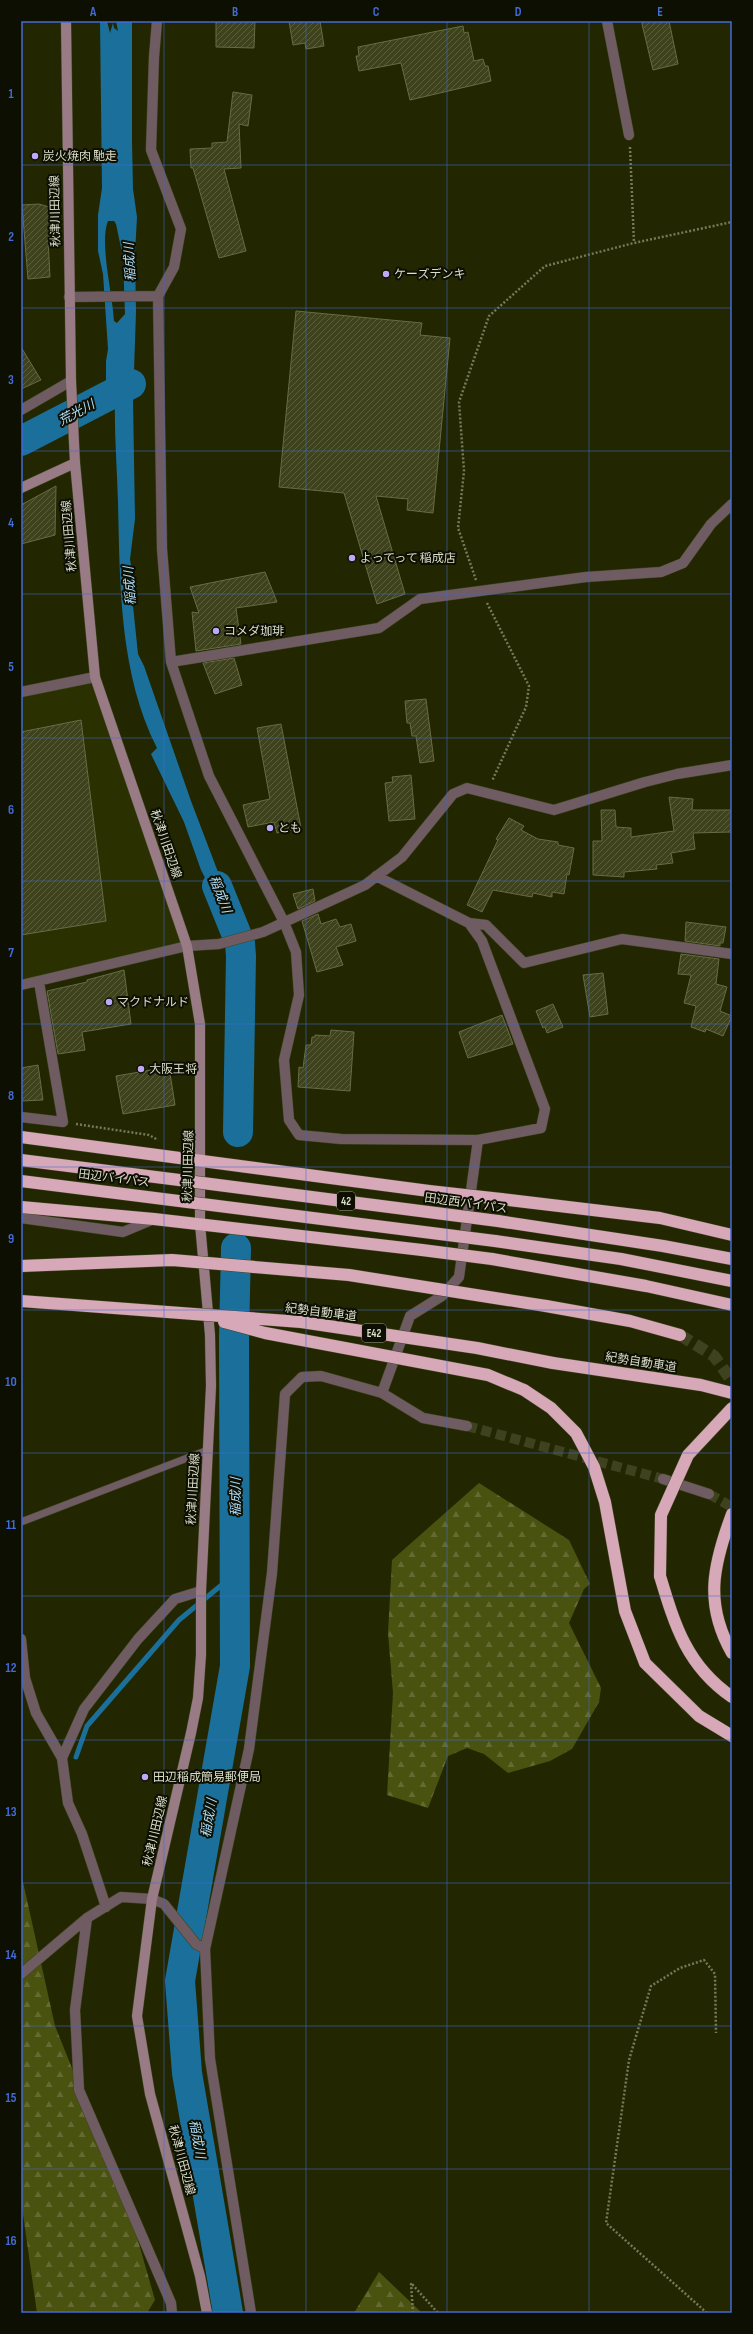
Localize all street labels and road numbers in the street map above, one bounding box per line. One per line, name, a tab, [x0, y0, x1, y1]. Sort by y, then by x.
street label: 秋津川田辺線	[47, 175, 64, 247]
street label: 秋津川田辺線	[59, 499, 80, 572]
street label: 秋津川田辺線	[147, 808, 184, 881]
street label: 秋津川田辺線	[180, 1130, 197, 1202]
street label: 田辺バイパス	[77, 1167, 150, 1190]
street label: 田辺西バイパス	[423, 1190, 508, 1217]
road number: 42	[337, 1192, 355, 1210]
street label: 紀勢自動車道	[284, 1301, 358, 1324]
road number: E42	[362, 1324, 386, 1342]
street label: 紀勢自動車道	[604, 1349, 678, 1376]
street label: 秋津川田辺線	[184, 1453, 203, 1525]
street label: 秋津川田辺線	[140, 1794, 171, 1868]
street label: 秋津川田辺線	[165, 2123, 198, 2197]

